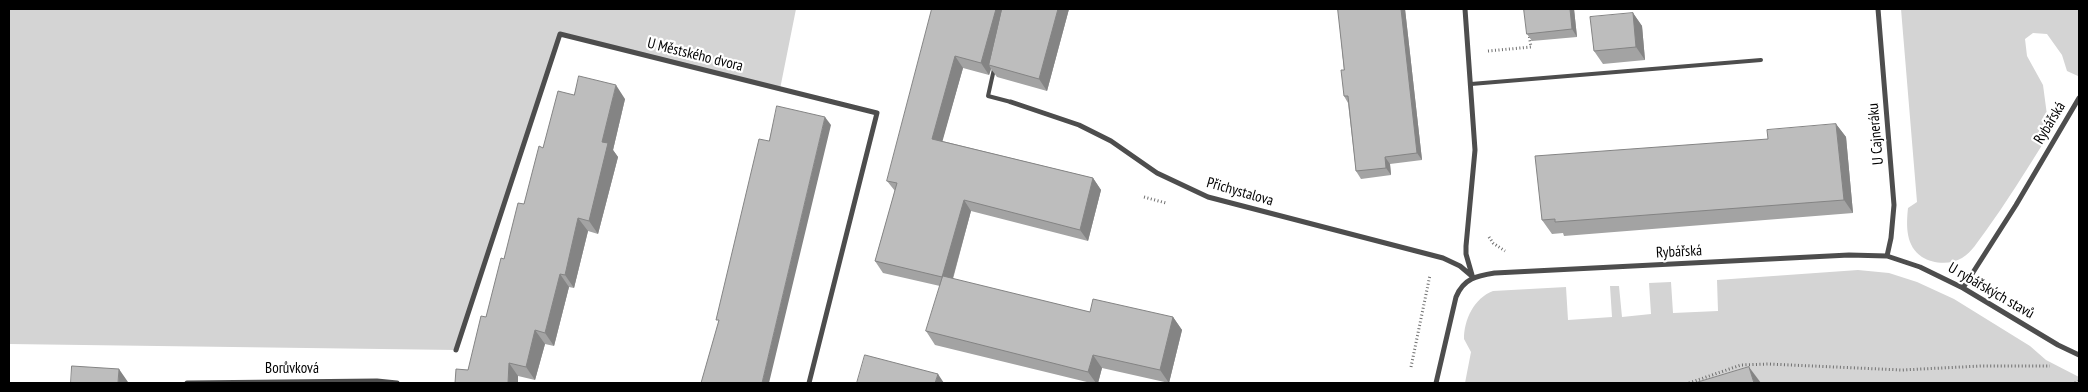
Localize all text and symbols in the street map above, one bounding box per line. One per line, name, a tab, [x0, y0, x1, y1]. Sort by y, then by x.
street label: U Městského dvora	[645, 34, 745, 76]
street label: Rybářská	[2030, 99, 2070, 147]
street label: U Cajneráku	[1864, 102, 1888, 166]
street label: Přichystalova	[1205, 174, 1275, 210]
street label: Rybářská	[1656, 242, 1702, 262]
street label: U rybářských stavů	[1945, 259, 2037, 323]
street label: Borůvková	[265, 360, 319, 378]

